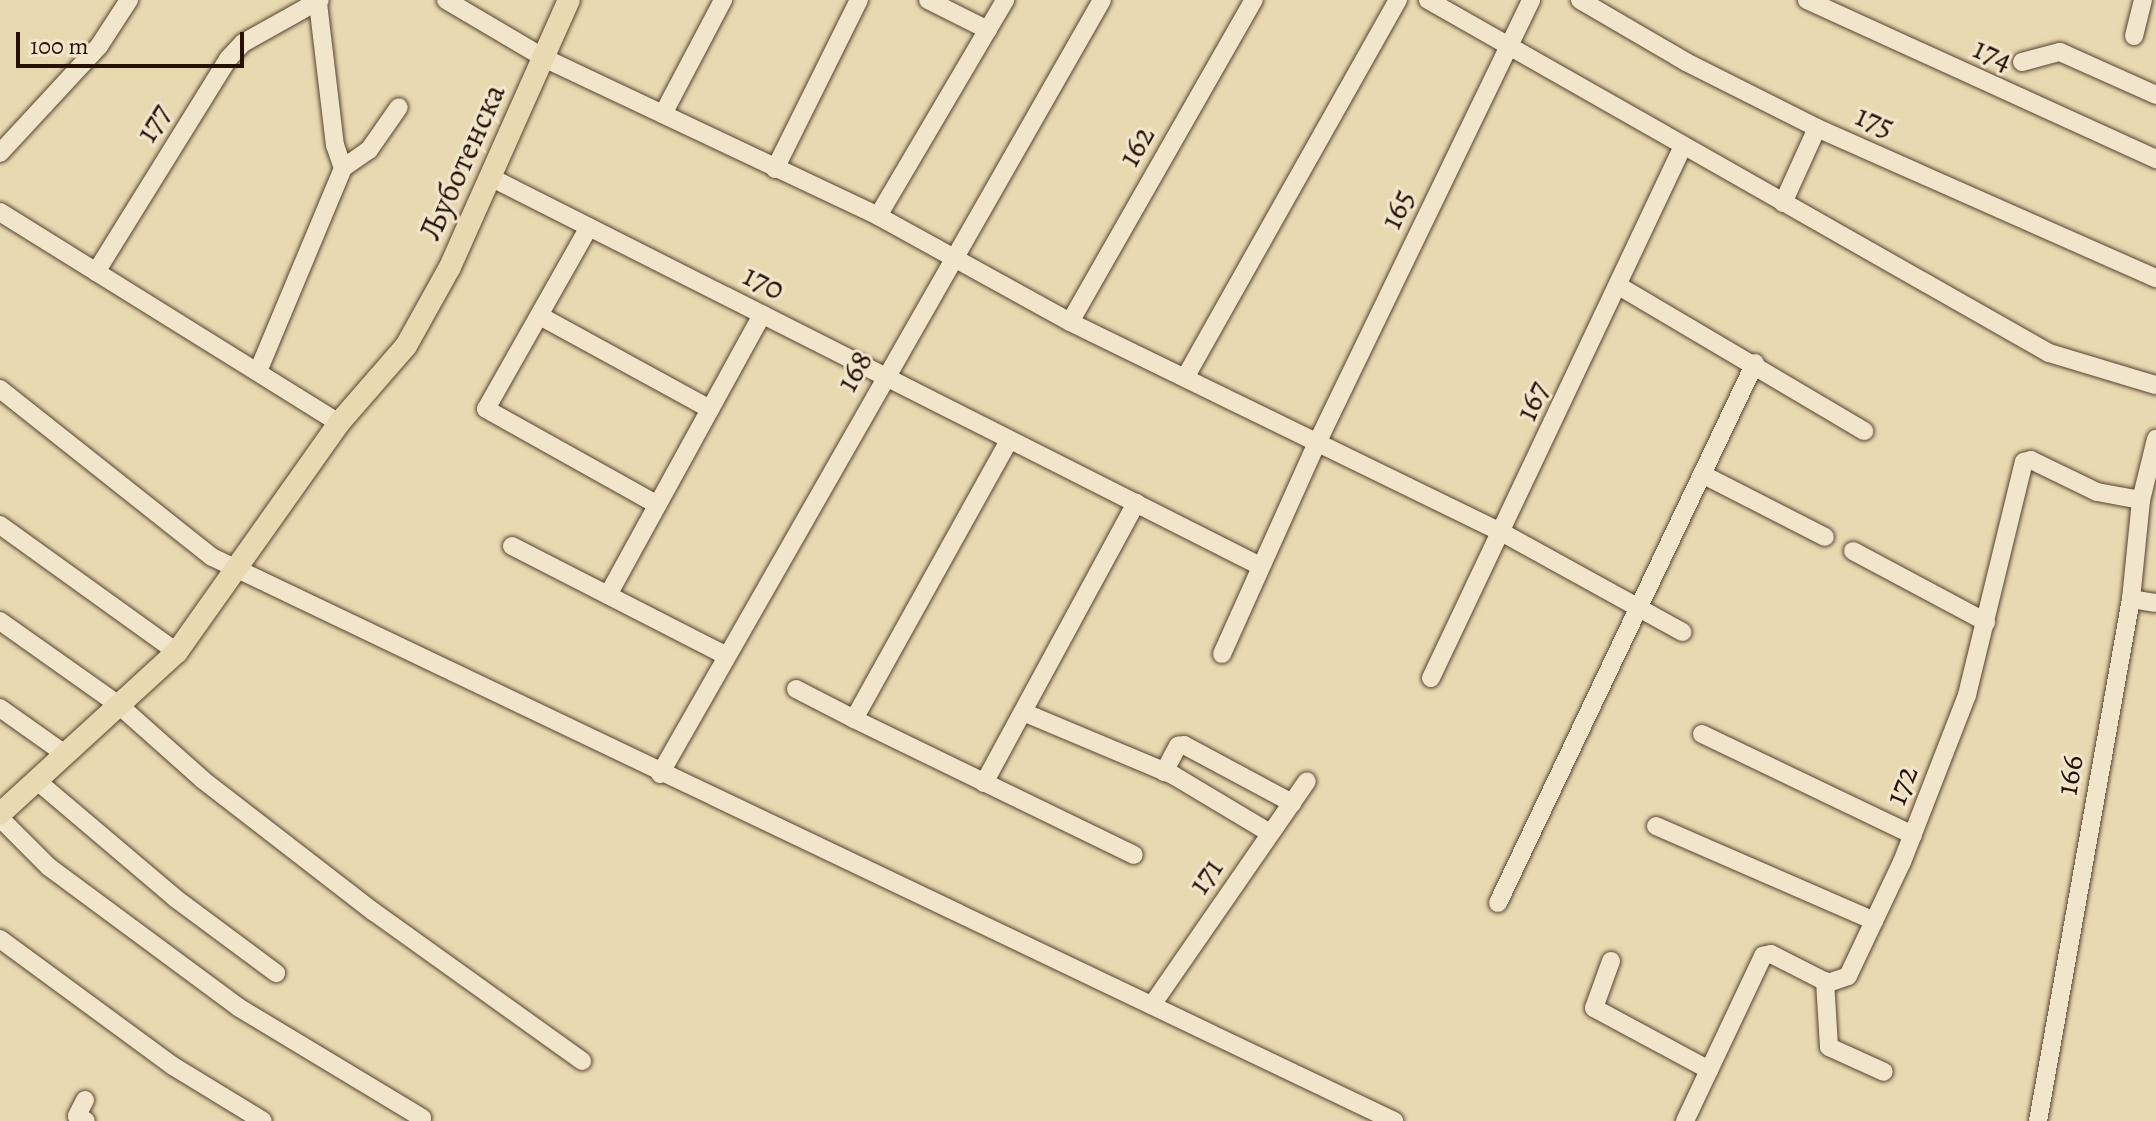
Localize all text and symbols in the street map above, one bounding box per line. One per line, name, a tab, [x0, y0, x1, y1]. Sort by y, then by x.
scale bar	[20, 16, 248, 66]
street label: 174	[1967, 28, 2019, 80]
text: 100 m	[30, 30, 89, 62]
street label: Љуботенска	[411, 78, 513, 246]
street label: 175	[1850, 96, 1900, 146]
street label: 177	[127, 97, 179, 149]
street label: 162	[1109, 119, 1163, 173]
street label: 165	[1371, 183, 1423, 235]
street label: 170	[737, 255, 791, 309]
street label: 168	[827, 344, 881, 398]
street label: 167	[1506, 375, 1558, 427]
street label: 166	[2047, 752, 2091, 798]
street label: 172	[1876, 759, 1926, 811]
street label: 171	[1179, 851, 1231, 901]

